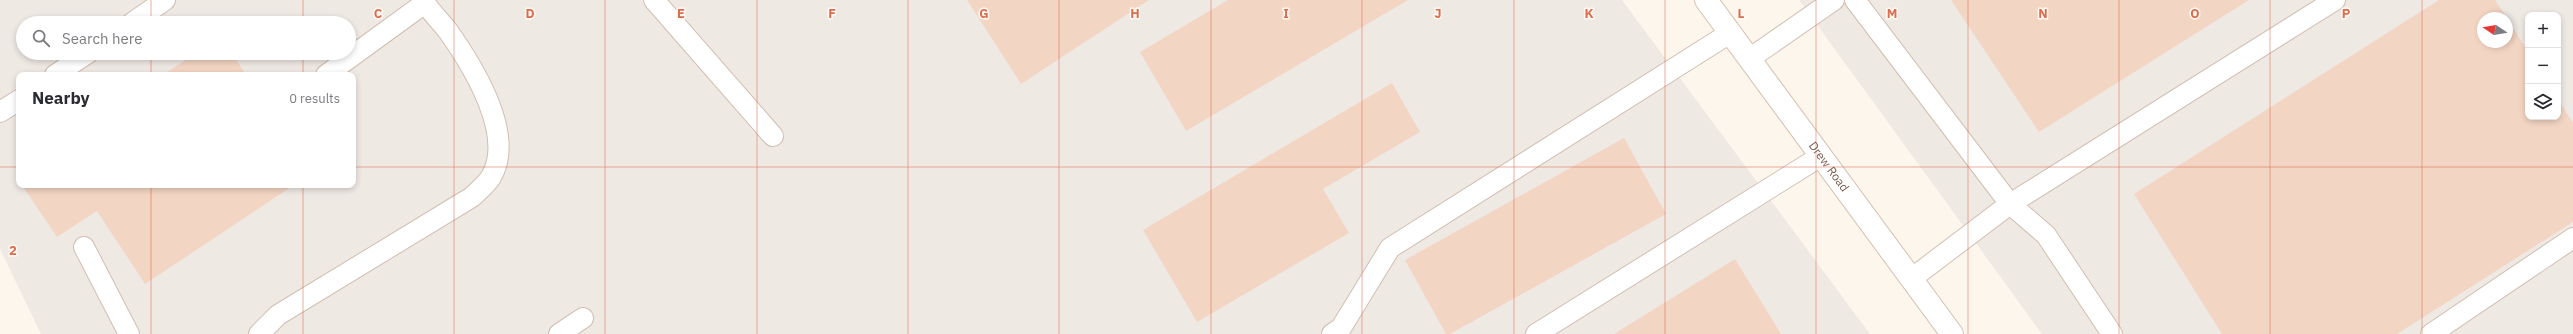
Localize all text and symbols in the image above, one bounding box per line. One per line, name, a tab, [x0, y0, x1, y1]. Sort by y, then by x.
text: C	[374, 5, 383, 22]
text: D	[525, 5, 535, 22]
text: E	[677, 5, 685, 22]
text: F	[828, 5, 836, 22]
text: G	[979, 5, 989, 22]
text: H	[1130, 5, 1140, 22]
text: I	[1283, 5, 1289, 22]
text: J	[1434, 5, 1442, 22]
text: K	[1584, 5, 1594, 22]
text: L	[1738, 5, 1745, 22]
text: M	[1887, 5, 1897, 22]
text: N	[2038, 5, 2048, 22]
text: O	[2190, 5, 2200, 22]
text: P	[2342, 5, 2351, 22]
north arrow	[2477, 12, 2513, 48]
map controls	[2525, 12, 2561, 120]
button: +	[2525, 12, 2561, 48]
search box	[16, 16, 356, 60]
icon: search	[30, 27, 52, 49]
text: Search here	[62, 29, 142, 48]
button: −	[2525, 48, 2561, 84]
button: layers	[2525, 84, 2561, 120]
text: Nearby	[32, 87, 90, 109]
text: 0 results	[289, 90, 340, 107]
street label: Drew Road	[1806, 138, 1853, 194]
text: 2	[9, 242, 17, 259]

